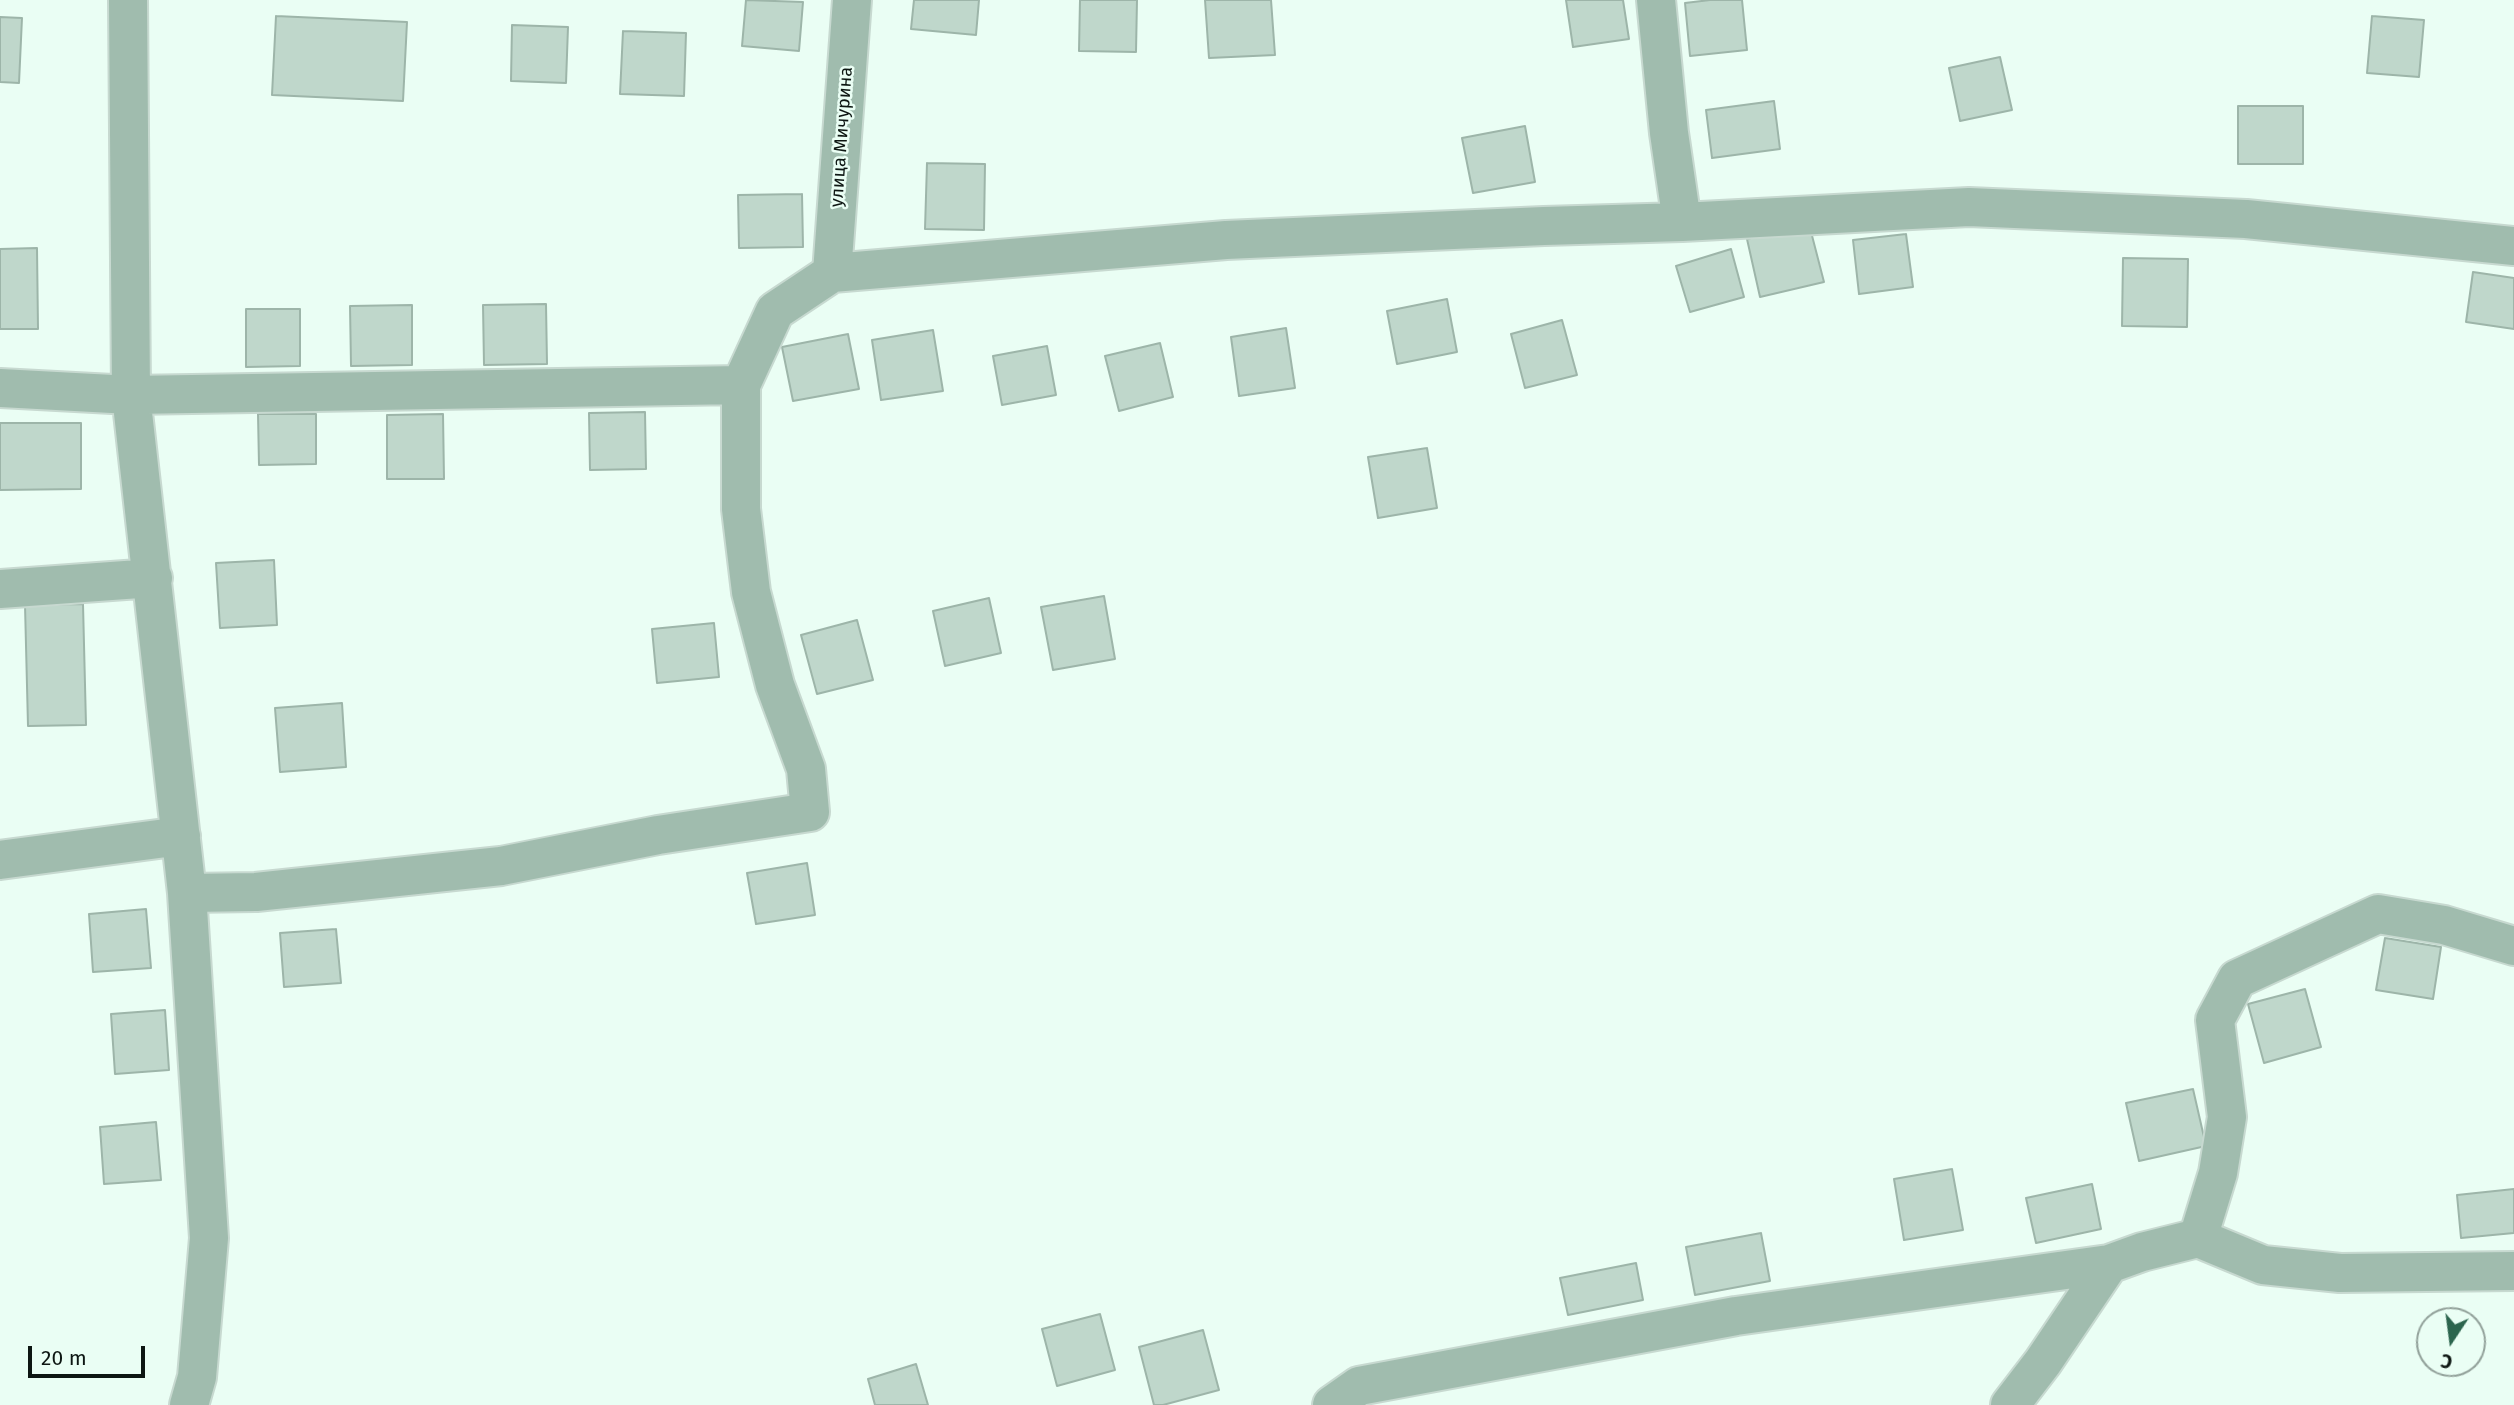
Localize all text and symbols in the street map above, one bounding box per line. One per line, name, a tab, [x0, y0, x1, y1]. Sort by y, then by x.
street label: улица Мичурина	[826, 66, 858, 208]
north arrow	[2416, 1307, 2486, 1377]
scale bar	[32, 1332, 149, 1376]
text: 20 m	[41, 1345, 87, 1371]
text: С	[2439, 1349, 2455, 1373]

